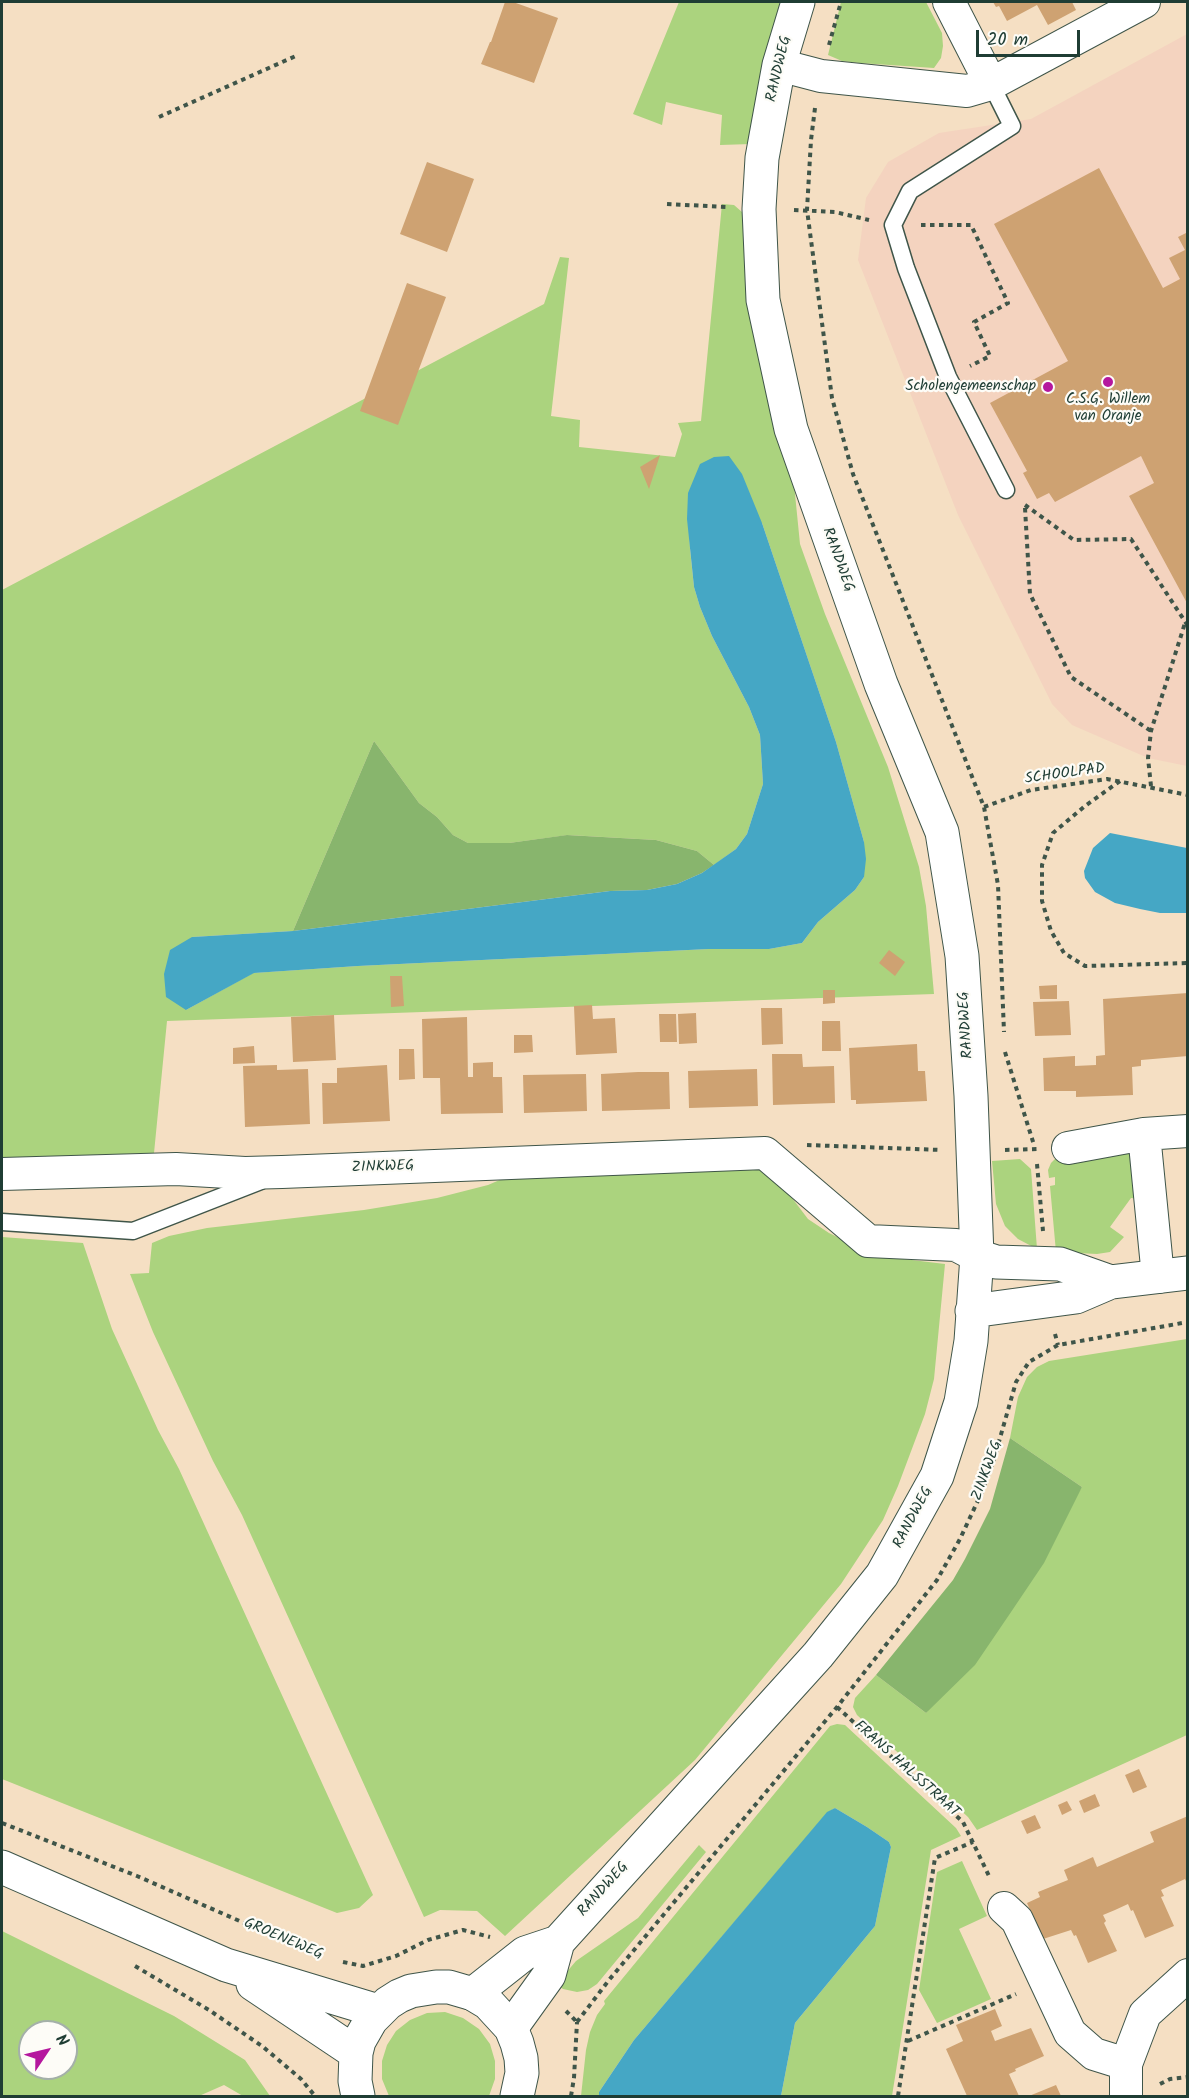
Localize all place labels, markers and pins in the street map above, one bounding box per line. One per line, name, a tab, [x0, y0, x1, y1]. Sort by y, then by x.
marker: C.S.G. Willem van Oranje	[1101, 375, 1115, 389]
place label: Scholengemeenschap	[905, 378, 1036, 396]
marker: Scholengemeenschap	[1041, 380, 1055, 394]
place label: C.S.G. Willem van Oranje	[1066, 391, 1150, 426]

